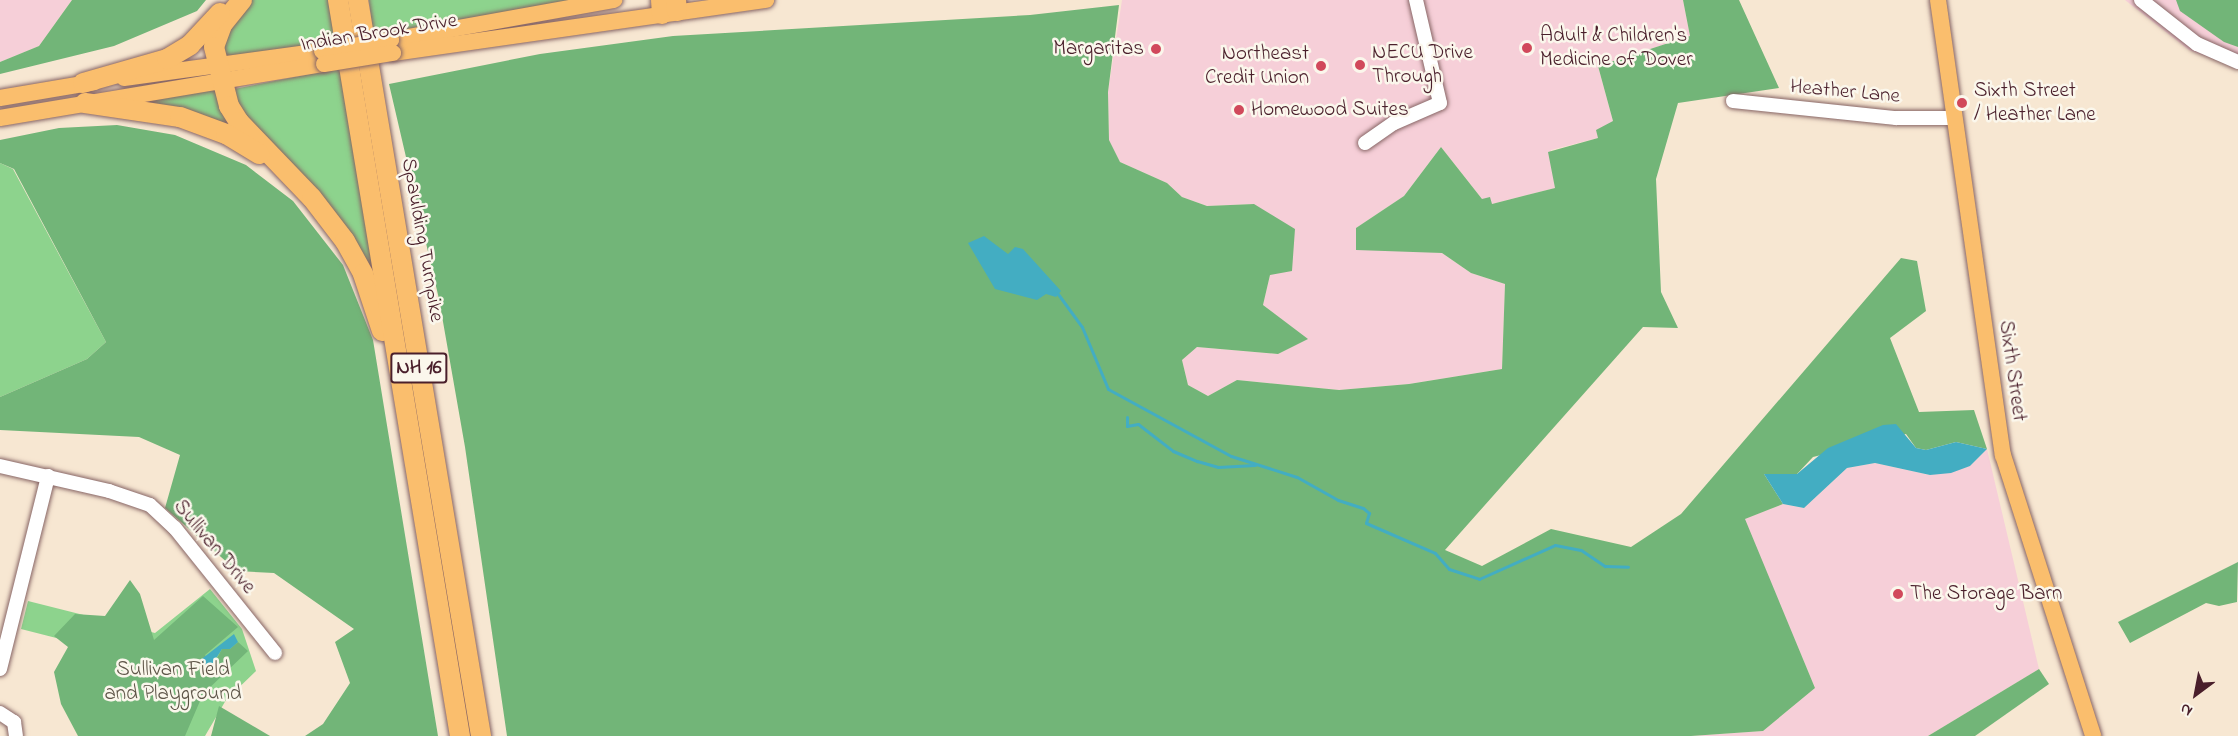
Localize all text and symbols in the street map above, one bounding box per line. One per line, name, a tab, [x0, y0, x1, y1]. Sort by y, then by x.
street label: Indian Brook Drive	[299, 8, 459, 58]
place label: Adult & Children's Medicine of Dover	[1540, 23, 1693, 73]
place label: Margaritas	[1053, 36, 1144, 62]
marker: Adult & Children's Medicine of Dover	[1518, 39, 1536, 57]
place label: NECU Drive Through	[1372, 40, 1473, 90]
place label: Northeast Credit Union	[1205, 41, 1309, 91]
marker: Margaritas	[1149, 42, 1163, 56]
marker: NECU Drive Through	[1353, 58, 1367, 72]
marker: Northeast Credit Union	[1314, 59, 1328, 73]
street label: Heather Lane	[1789, 75, 1901, 109]
place label: Sixth Street / Heather Lane	[1974, 78, 2096, 128]
marker: Sixth Street / Heather Lane	[1955, 96, 1969, 110]
place label: Homewood Suites	[1251, 97, 1409, 123]
marker: Homewood Suites	[1232, 103, 1246, 117]
street label: Spaulding Turnpike	[395, 156, 449, 324]
street label: Sixth Street	[1992, 319, 2032, 423]
road number: NH 16	[389, 351, 449, 385]
street label: Sullivan Drive	[167, 495, 261, 599]
place label: The Storage Barn	[1910, 581, 2062, 607]
marker: The Storage Barn	[1891, 587, 1905, 601]
park label: Sullivan Field and Playground	[104, 657, 242, 707]
north arrow	[2166, 664, 2226, 724]
text: N	[2176, 696, 2197, 722]

